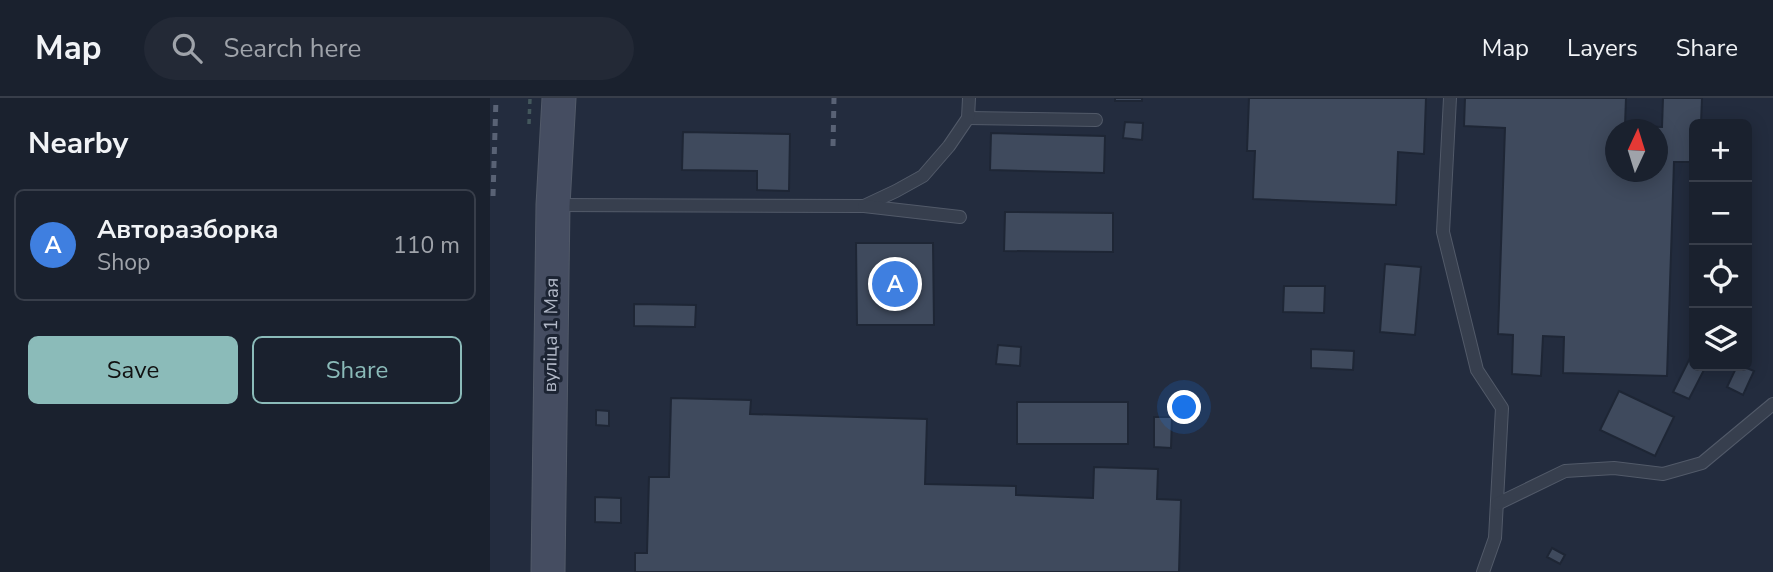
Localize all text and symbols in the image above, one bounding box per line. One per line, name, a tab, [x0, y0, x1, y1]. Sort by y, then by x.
search box	[144, 17, 634, 80]
text: Map	[35, 26, 102, 71]
icon: search	[168, 29, 206, 67]
text: Search here	[224, 31, 361, 66]
text: Map	[1482, 32, 1529, 64]
text: Layers	[1567, 32, 1638, 64]
text: Share	[1676, 32, 1738, 64]
north arrow	[1605, 119, 1668, 182]
map controls	[1689, 119, 1752, 371]
button: +	[1689, 119, 1752, 182]
text: Nearby	[28, 123, 128, 164]
button: −	[1689, 182, 1752, 245]
text: Авторазборка	[97, 212, 279, 247]
text: A	[44, 230, 62, 261]
text: 110 m	[393, 230, 460, 261]
button: locate	[1689, 245, 1752, 308]
text: Shop	[97, 247, 150, 278]
pin: A	[872, 258, 918, 310]
street label: вуліца 1 Мая	[537, 277, 565, 393]
button: layers	[1689, 308, 1752, 371]
button: Save	[28, 336, 238, 404]
button: Share	[252, 336, 462, 404]
your location	[1167, 390, 1201, 424]

